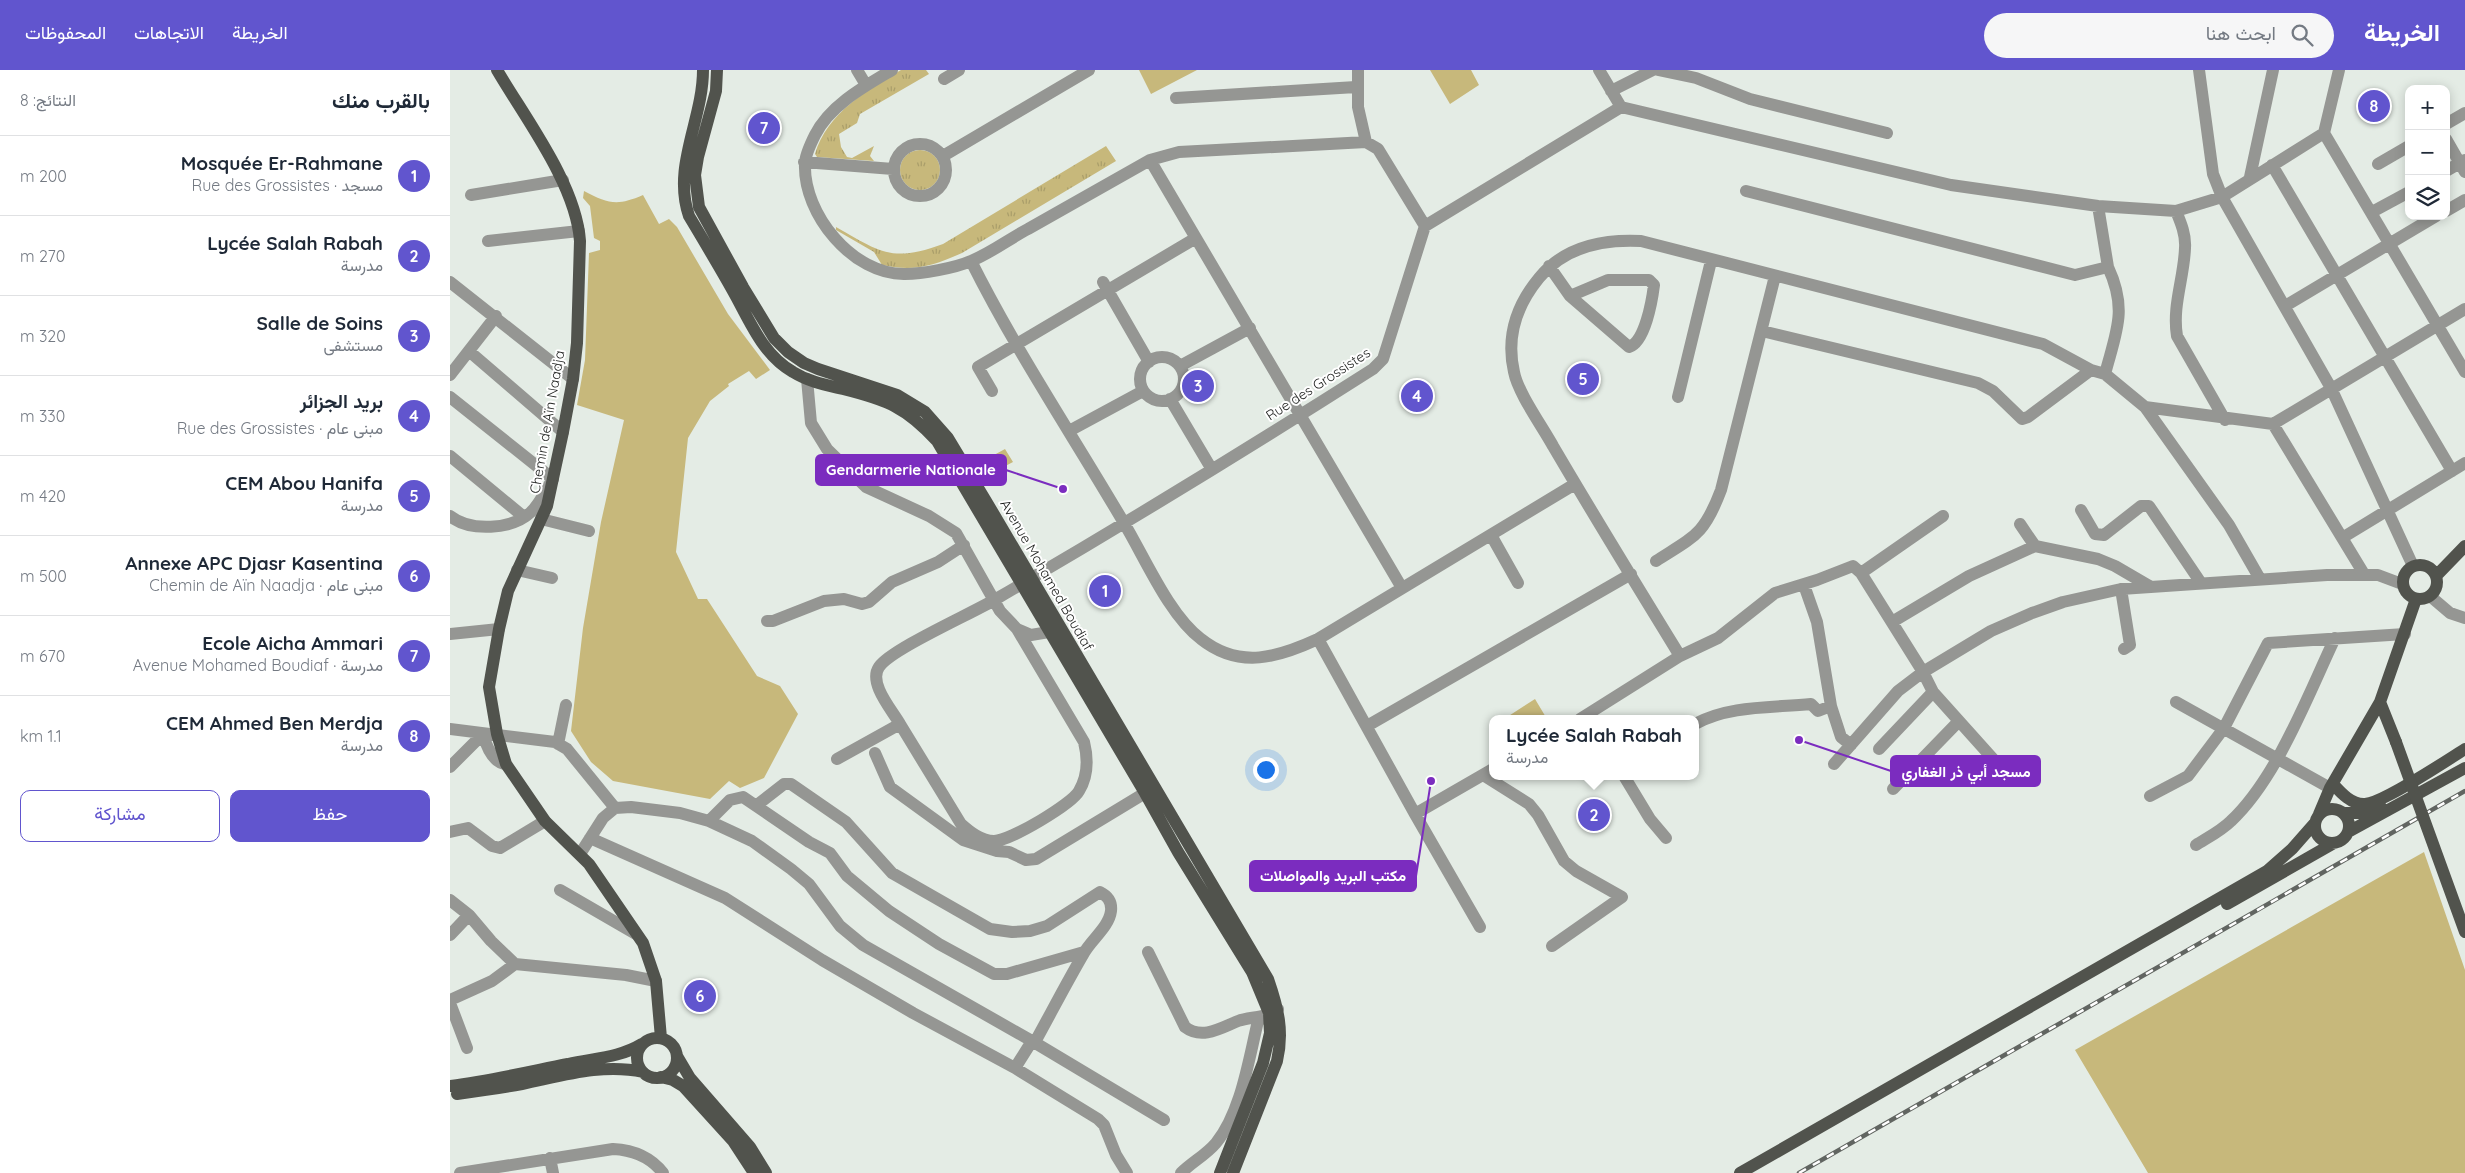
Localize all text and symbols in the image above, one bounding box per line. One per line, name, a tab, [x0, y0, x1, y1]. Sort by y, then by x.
search box	[1984, 13, 2334, 58]
text: الخريطة	[2364, 17, 2440, 47]
text: المحفوظات	[25, 21, 106, 44]
text: الاتجاهات	[134, 21, 204, 44]
text: الخريطة	[232, 21, 288, 44]
text: ابحث هنا	[2206, 21, 2276, 45]
icon: search	[2288, 21, 2316, 49]
map controls	[2405, 85, 2450, 220]
button: +	[2405, 85, 2450, 130]
text: بالقرب منك	[332, 87, 430, 113]
pin: 8	[2358, 87, 2390, 125]
text: النتائج: 8	[20, 90, 76, 110]
pin: 7	[748, 109, 780, 147]
button: −	[2405, 130, 2450, 175]
text: Mosquée Er-Rahmane	[181, 151, 383, 175]
text: 200 m	[20, 166, 67, 186]
text: 1	[411, 166, 417, 186]
text: مسجد · Rue des Grossistes	[192, 175, 383, 195]
button: layers	[2405, 175, 2450, 220]
text: Lycée Salah Rabah	[207, 231, 383, 255]
text: 270 m	[20, 246, 65, 266]
text: 2	[409, 246, 419, 266]
text: مدرسة	[341, 255, 383, 275]
text: Salle de Soins	[256, 311, 383, 335]
text: 320 m	[20, 326, 66, 346]
text: 3	[410, 326, 418, 346]
text: مستشفى	[323, 335, 383, 355]
street label: Rue des Grossistes	[1262, 344, 1374, 424]
street label: Chemin de Aïn Naadja	[526, 349, 568, 495]
pin: 5	[1567, 360, 1599, 398]
pin: 3	[1182, 367, 1214, 405]
pin: 4	[1401, 377, 1433, 415]
text: بريد الجزائر	[300, 389, 383, 413]
text: 330 m	[20, 406, 65, 426]
text: 4	[409, 406, 419, 426]
text: مبنى عام · Rue des Grossistes	[177, 418, 383, 438]
callout: Gendarmerie Nationale	[816, 455, 1006, 485]
text: Gendarmerie Nationale	[826, 460, 996, 479]
text: CEM Abou Hanifa	[225, 471, 383, 495]
text: 420 m	[20, 486, 66, 506]
text: 5	[409, 486, 419, 506]
text: مدرسة	[341, 495, 383, 515]
street label: Avenue Mohamed Boudiaf	[996, 496, 1098, 654]
text: Annexe APC Djasr Kasentina	[125, 551, 383, 575]
text: 500 m	[20, 566, 67, 586]
text: 6	[410, 566, 418, 586]
pin: 1	[1089, 572, 1121, 610]
text: مبنى عام · Chemin de Aïn Naadja	[149, 575, 383, 595]
text: Ecole Aicha Ammari	[202, 631, 383, 655]
text: 670 m	[20, 646, 65, 666]
text: 7	[410, 646, 418, 666]
text: مدرسة · Avenue Mohamed Boudiaf	[133, 655, 383, 675]
text: CEM Ahmed Ben Merdja	[166, 711, 383, 735]
popup	[1489, 715, 1699, 780]
text: Lycée Salah Rabah	[1506, 723, 1682, 747]
text: 1.1 km	[20, 726, 62, 746]
text: 8	[410, 726, 418, 746]
text: مدرسة	[341, 735, 383, 755]
text: مدرسة	[1506, 747, 1548, 767]
callout: مسجد أبي ذر الغفاري	[1891, 756, 2040, 786]
your location	[1253, 757, 1279, 783]
text: مسجد أبي ذر الغفاري	[1901, 762, 2031, 785]
button: مشاركة	[20, 790, 220, 842]
button: حفظ	[230, 790, 430, 842]
pin: 2	[1578, 796, 1610, 834]
callout: مكتب البريد والمواصلات	[1250, 861, 1416, 891]
text: مكتب البريد والمواصلات	[1260, 866, 1406, 885]
pin: 6	[684, 977, 716, 1015]

